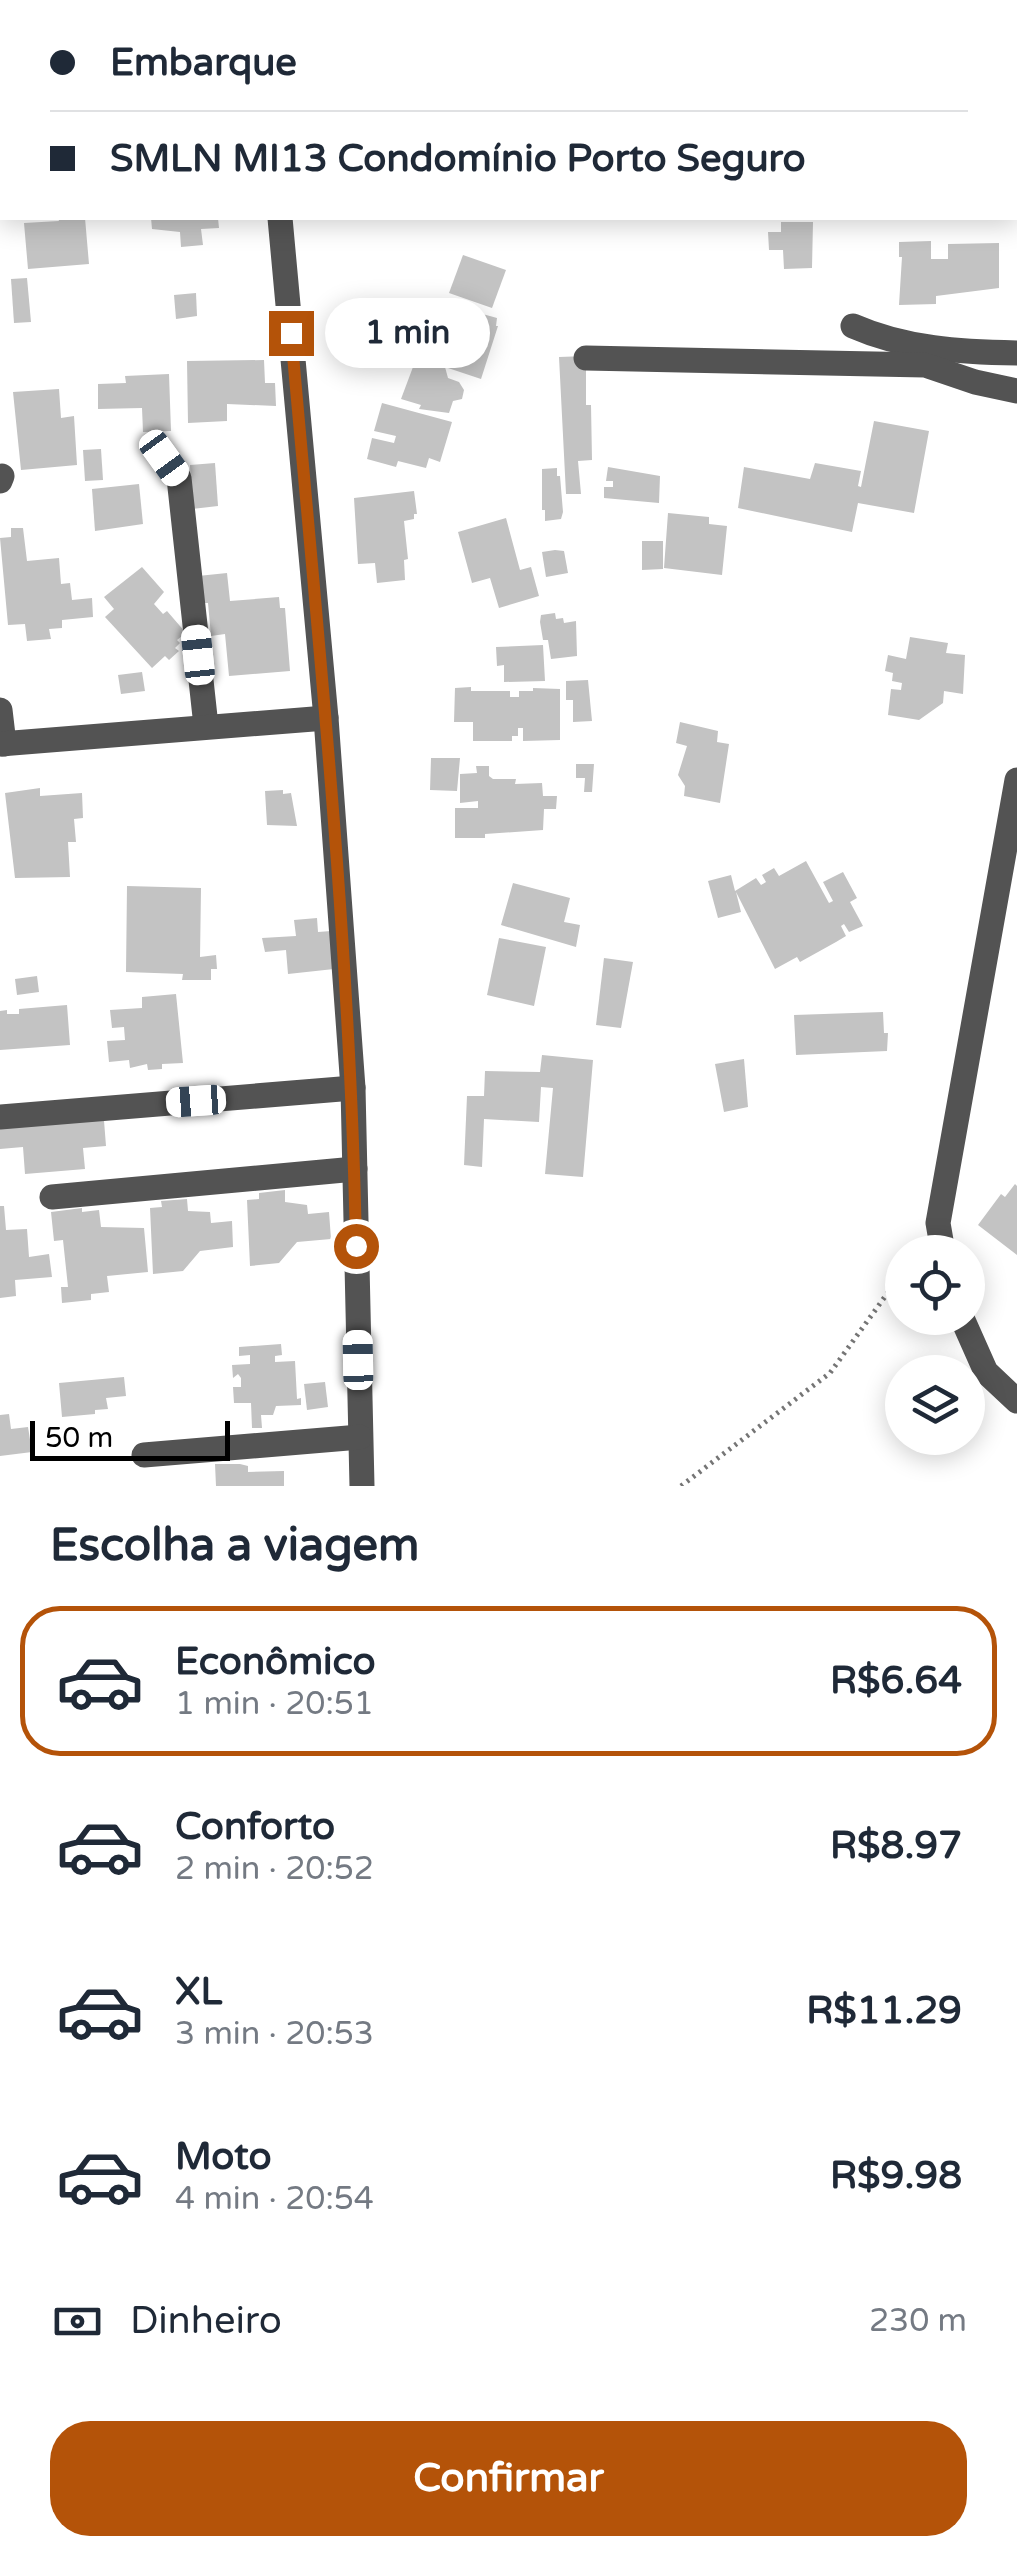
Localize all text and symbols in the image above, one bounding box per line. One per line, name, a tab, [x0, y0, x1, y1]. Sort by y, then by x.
text: Embarque	[110, 40, 297, 86]
text: SMLN MI13 Condomínio Porto Seguro	[110, 136, 806, 182]
callout: 1 min	[326, 298, 491, 368]
route end	[269, 311, 314, 356]
text: 1 min	[365, 314, 450, 352]
car	[134, 425, 194, 491]
car	[180, 624, 216, 686]
car	[165, 1084, 227, 1118]
route start	[334, 1224, 379, 1269]
map controls	[885, 1235, 985, 1455]
button: locate	[885, 1235, 985, 1335]
car	[342, 1330, 374, 1390]
button: layers	[885, 1355, 985, 1455]
scale bar	[30, 1416, 230, 1460]
text: 50 m	[45, 1421, 113, 1455]
text: Escolha a viagem	[50, 1519, 419, 1573]
icon: car	[55, 1636, 145, 1726]
text: Econômico	[175, 1639, 376, 1685]
text: R$6.64	[830, 1658, 962, 1704]
text: 1 min · 20:51	[175, 1685, 374, 1723]
icon: car	[55, 1801, 145, 1891]
text: Conforto	[175, 1804, 335, 1850]
text: R$8.97	[830, 1823, 962, 1869]
text: 2 min · 20:52	[175, 1850, 374, 1888]
icon: car	[55, 1966, 145, 2056]
text: XL	[175, 1969, 222, 2015]
text: R$11.29	[806, 1988, 962, 2034]
text: 3 min · 20:53	[175, 2015, 374, 2053]
icon: car	[55, 2131, 145, 2221]
text: Moto	[175, 2134, 271, 2180]
text: R$9.98	[830, 2153, 962, 2199]
text: 4 min · 20:54	[175, 2180, 374, 2218]
icon: cash	[50, 2294, 105, 2349]
text: Dinheiro	[130, 2298, 282, 2344]
text: 230 m	[869, 2302, 967, 2340]
button: Confirmar	[50, 2421, 967, 2536]

